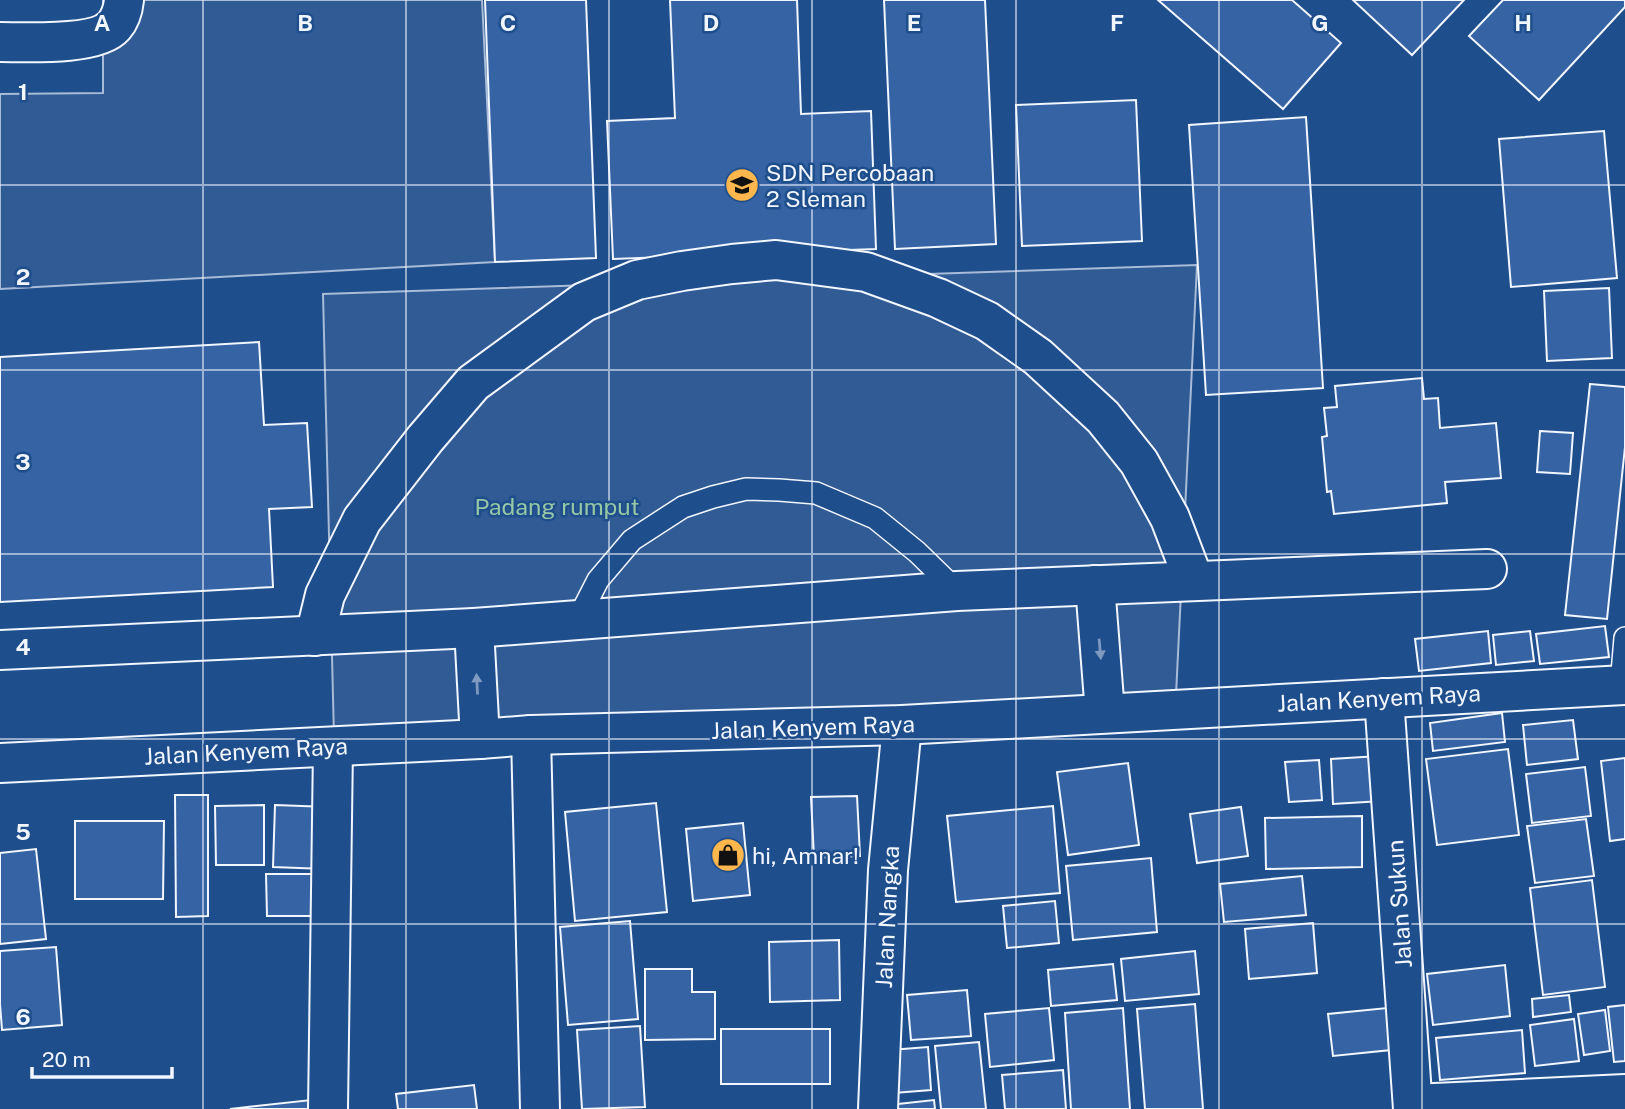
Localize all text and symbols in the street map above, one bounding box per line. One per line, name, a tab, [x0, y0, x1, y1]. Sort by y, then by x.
text: A	[94, 9, 111, 36]
text: B	[297, 9, 313, 36]
text: C	[500, 9, 516, 36]
text: D	[703, 9, 719, 36]
text: E	[907, 9, 921, 36]
text: F	[1110, 9, 1124, 36]
text: G	[1311, 9, 1329, 36]
text: H	[1514, 9, 1532, 36]
text: 1	[18, 78, 28, 105]
place label: SDN Percobaan 2 Sleman	[766, 159, 934, 212]
school or university icon: SDN Percobaan 2 Sleman	[723, 166, 761, 204]
text: 2	[16, 263, 30, 290]
text: 3	[15, 448, 31, 475]
park label: Padang rumput	[474, 493, 640, 520]
text: 4	[15, 633, 31, 660]
one-way arrow	[1095, 638, 1106, 660]
one-way arrow	[471, 672, 482, 694]
street label: Jalan Kenyem Raya	[1276, 679, 1482, 717]
street label: Jalan Kenyem Raya	[711, 710, 915, 744]
street label: Jalan Kenyem Raya	[143, 732, 349, 770]
text: 5	[15, 818, 31, 845]
shop icon: hi, Amnar!	[709, 836, 747, 874]
street label: Jalan Sukun	[1381, 839, 1417, 969]
place label: hi, Amnar!	[752, 842, 859, 869]
street label: Jalan Nangka	[870, 845, 904, 989]
text: 6	[15, 1003, 31, 1030]
scale bar	[32, 1036, 172, 1080]
text: 20 m	[42, 1047, 91, 1072]

